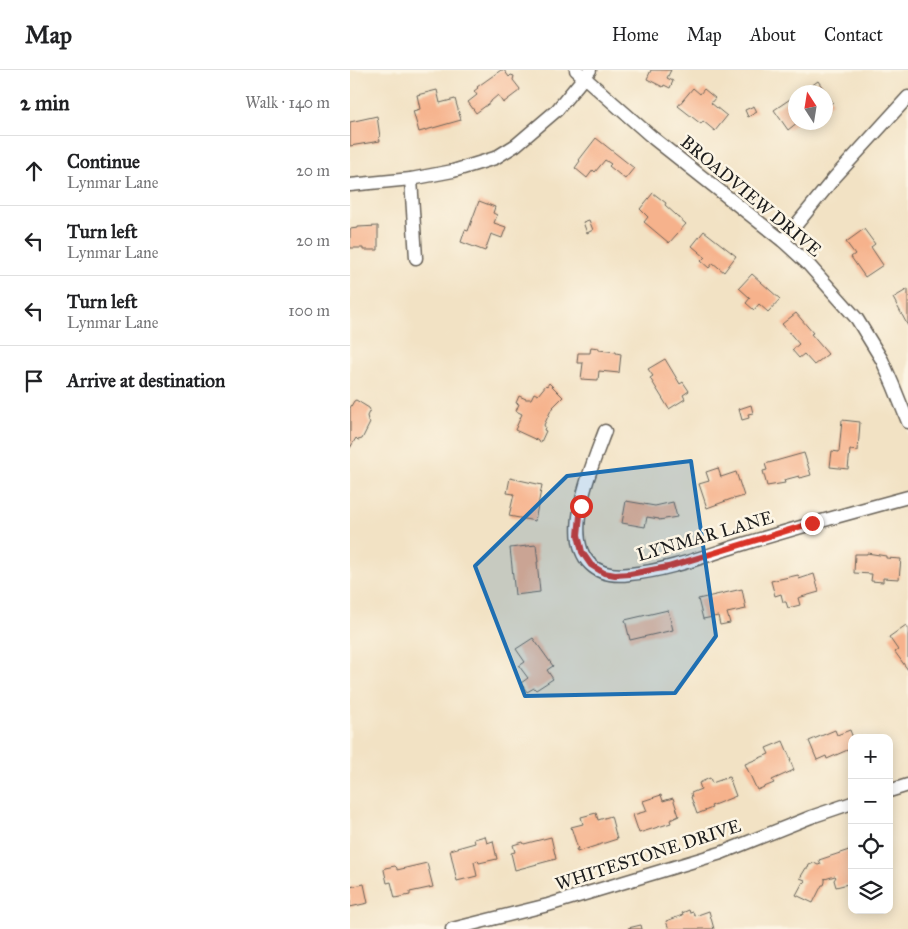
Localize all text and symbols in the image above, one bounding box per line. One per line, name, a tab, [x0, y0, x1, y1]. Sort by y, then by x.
text: Map	[25, 20, 72, 50]
text: Home	[612, 24, 659, 46]
text: Map	[687, 24, 722, 46]
text: About	[750, 24, 796, 46]
text: Contact	[824, 24, 883, 46]
north arrow	[788, 85, 833, 130]
text: 2 min	[20, 90, 70, 116]
text: Walk · 140 m	[245, 93, 330, 112]
street label: BROADVIEW DRIVE	[676, 131, 826, 261]
text: Continue	[67, 150, 140, 173]
icon: ahead	[20, 157, 48, 185]
text: 20 m	[296, 161, 330, 180]
text: Lynmar Lane	[67, 173, 158, 192]
text: Turn left	[67, 220, 137, 243]
icon: left	[20, 227, 48, 255]
text: 20 m	[296, 231, 330, 250]
text: Lynmar Lane	[67, 243, 158, 262]
text: Turn left	[67, 290, 137, 313]
icon: left	[20, 297, 48, 325]
text: 100 m	[288, 301, 330, 320]
text: Lynmar Lane	[67, 313, 158, 332]
icon: arrive	[20, 367, 48, 395]
text: Arrive at destination	[67, 369, 225, 392]
route start	[570, 495, 593, 518]
street label: LYNMAR LANE	[634, 506, 776, 566]
route end	[801, 512, 824, 535]
map controls	[848, 734, 893, 914]
button: +	[848, 734, 893, 779]
button: −	[848, 779, 893, 824]
street label: WHITESTONE DRIVE	[553, 815, 744, 895]
button: locate	[848, 824, 893, 869]
button: layers	[848, 869, 893, 914]

